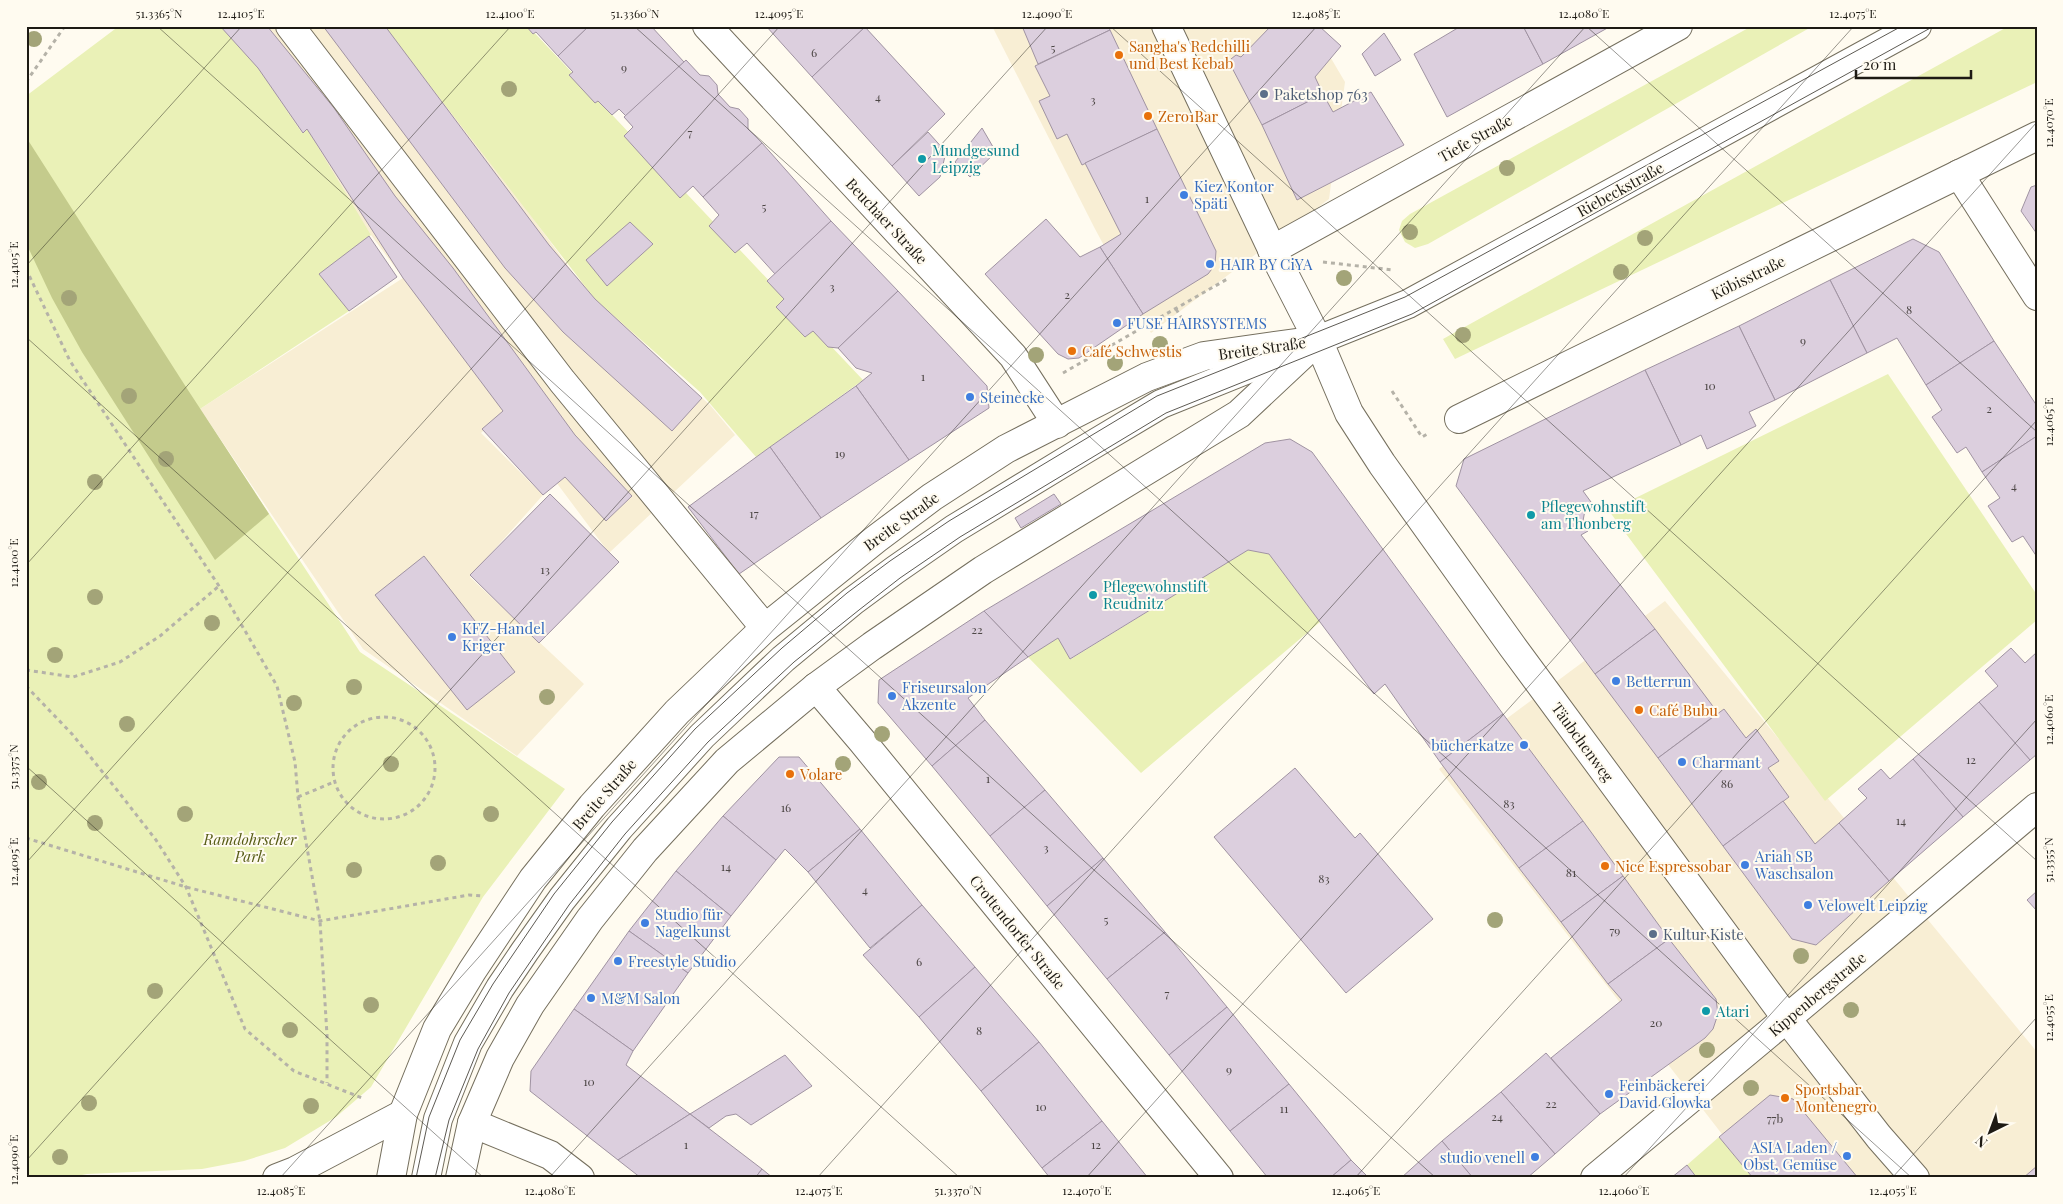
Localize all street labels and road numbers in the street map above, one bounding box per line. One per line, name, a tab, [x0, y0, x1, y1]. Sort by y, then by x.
street label: Tiefe Straße	[1435, 110, 1515, 166]
street label: Riebeckstraße	[1573, 157, 1667, 221]
street label: Beuchaer Straße	[842, 174, 932, 268]
street label: Köbisstraße	[1708, 250, 1788, 304]
street label: Breite Straße	[1217, 332, 1307, 364]
street label: Breite Straße	[859, 487, 943, 555]
street label: Täubchenweg	[1548, 698, 1619, 786]
street label: Breite Straße	[568, 754, 640, 834]
street label: Crottendorfer Straße	[966, 871, 1070, 993]
street label: Kippenbergstraße	[1764, 947, 1870, 1041]

